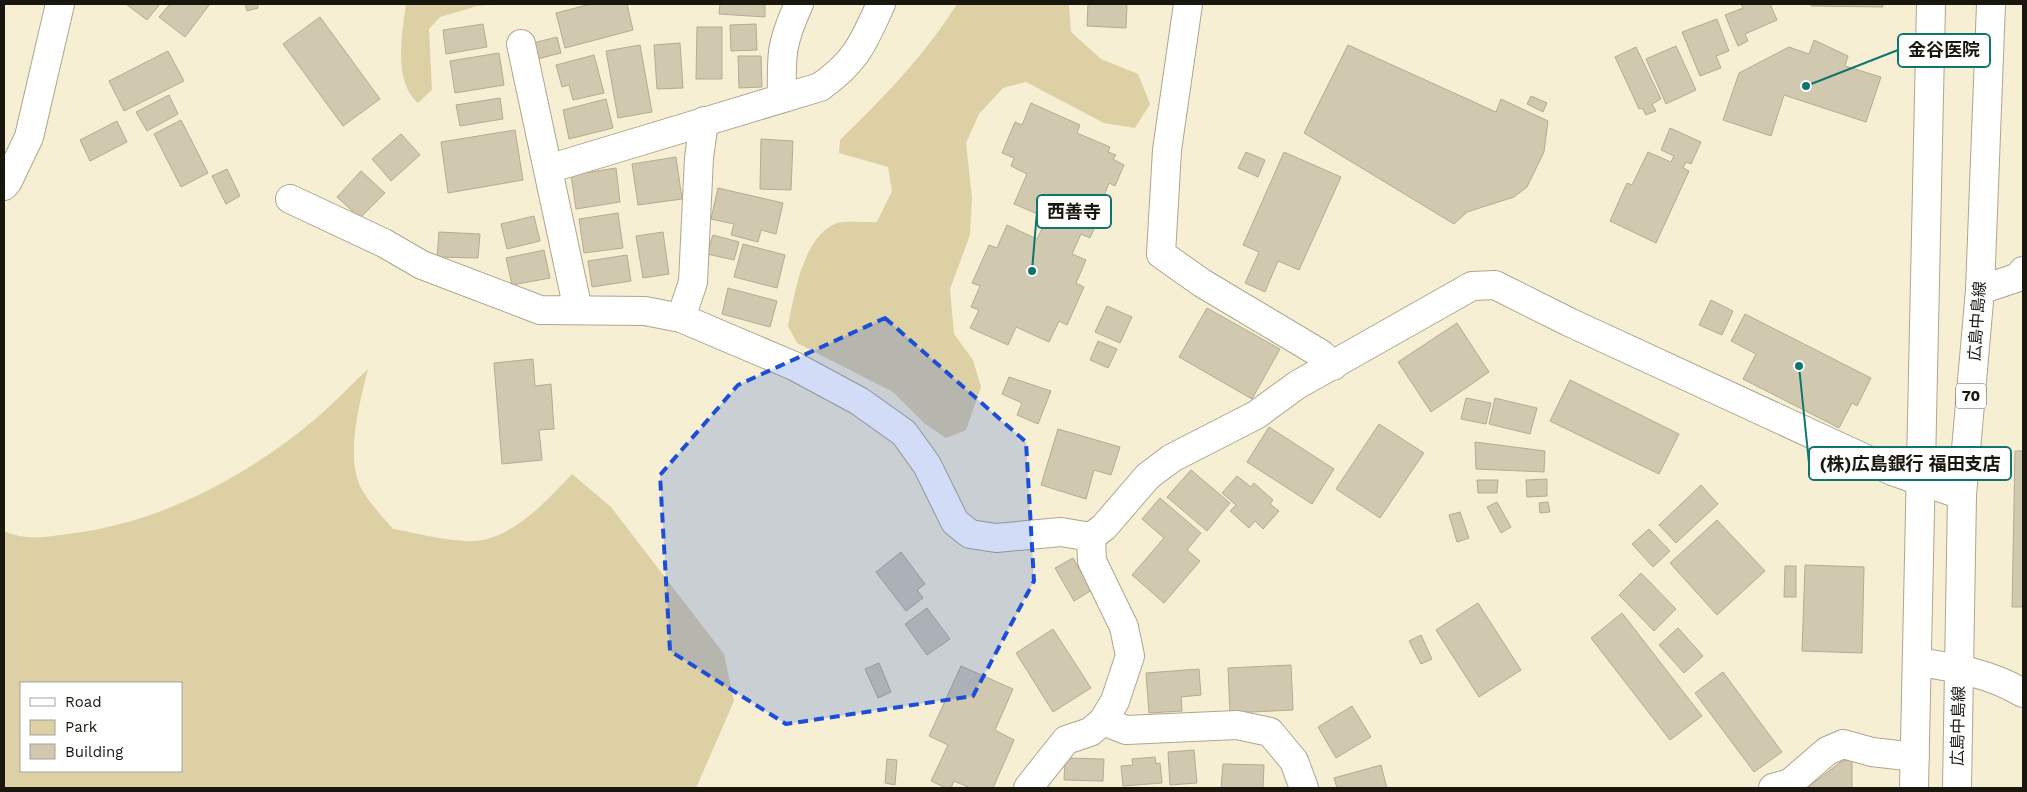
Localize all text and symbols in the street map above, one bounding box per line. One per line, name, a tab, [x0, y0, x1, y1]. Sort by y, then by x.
callout: 金谷医院	[1898, 34, 1990, 67]
text: 金谷医院	[1908, 39, 1980, 60]
callout: 西善寺	[1037, 195, 1111, 228]
text: 西善寺	[1047, 201, 1101, 222]
street label: 広島中島線	[1965, 280, 1989, 362]
road number: 70	[1956, 384, 1986, 408]
callout: (株)広島銀行 福田支店	[1809, 447, 2011, 480]
text: (株)広島銀行 福田支店	[1819, 453, 2001, 474]
legend	[20, 682, 182, 772]
street label: 広島中島線	[1948, 686, 1968, 766]
text: Road	[65, 693, 102, 711]
text: Park	[65, 718, 98, 736]
text: Building	[65, 743, 123, 761]

